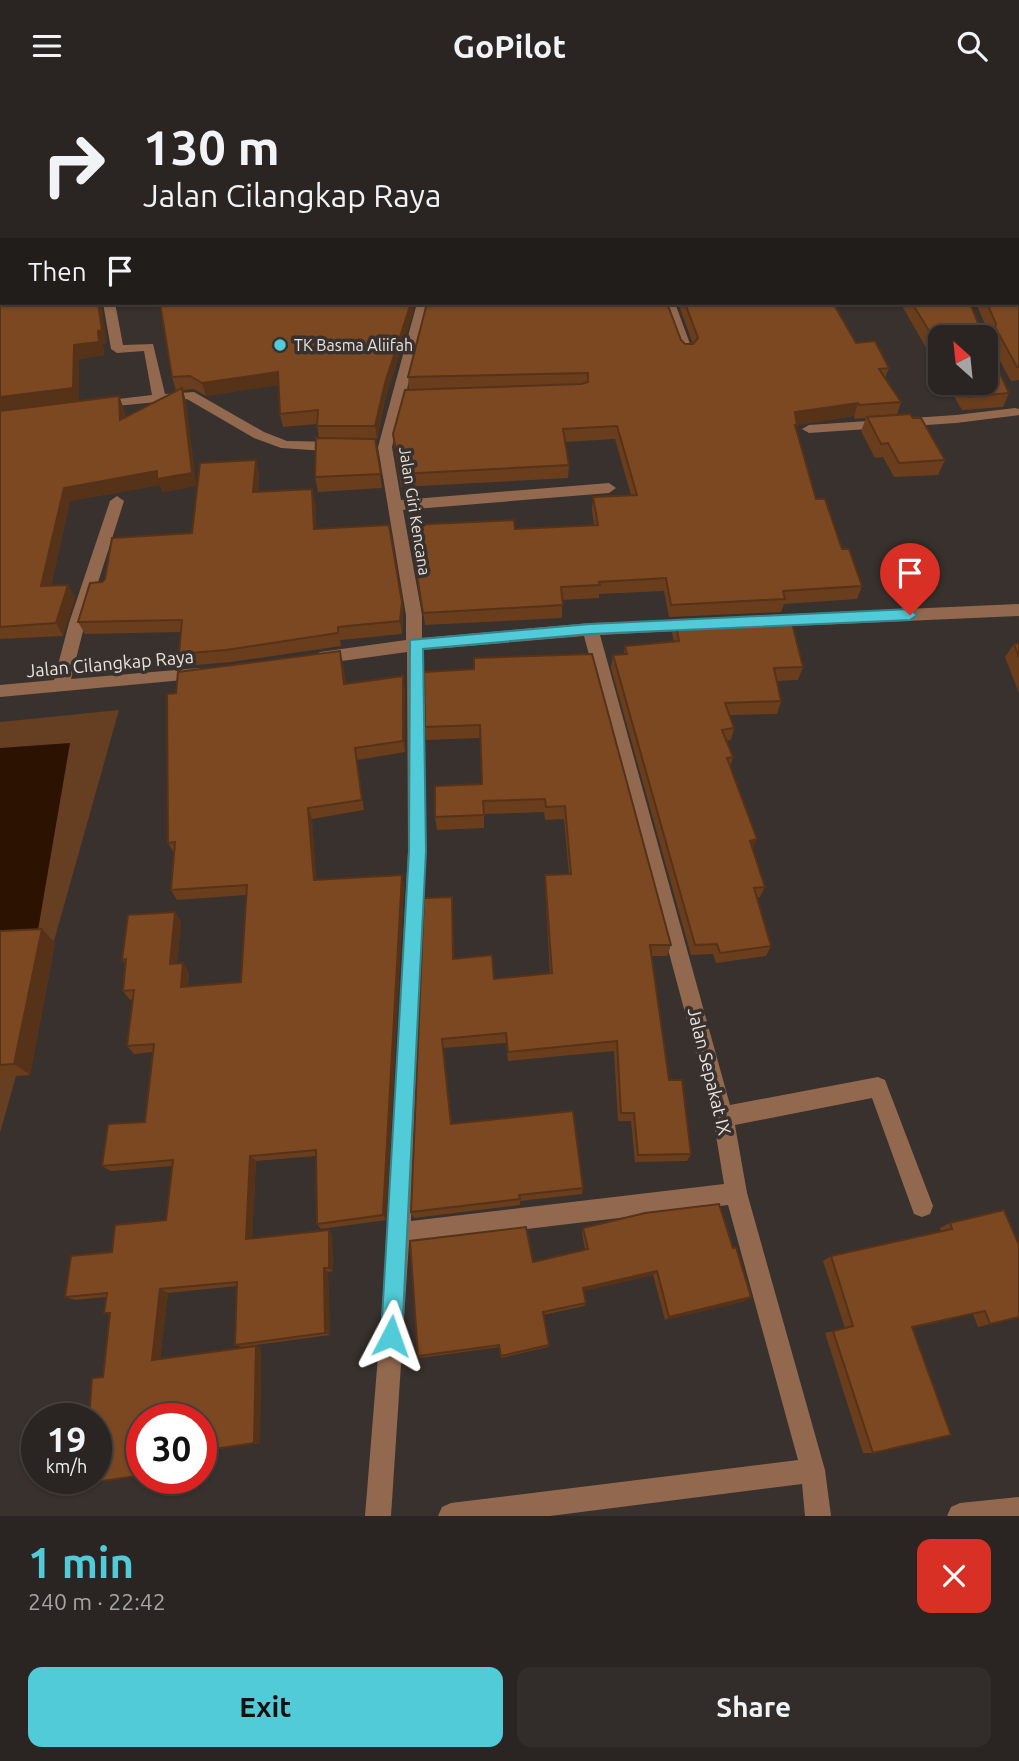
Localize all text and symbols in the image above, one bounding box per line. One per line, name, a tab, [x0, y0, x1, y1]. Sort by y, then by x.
icon: menu	[28, 27, 66, 65]
icon: search	[953, 27, 991, 65]
text: GoPilot	[453, 28, 566, 64]
icon: right	[28, 119, 119, 210]
text: 130 m	[143, 119, 280, 174]
text: Jalan Cilangkap Raya	[143, 177, 441, 213]
icon: arrive	[101, 252, 139, 290]
text: Then	[28, 257, 87, 286]
north arrow	[928, 325, 998, 395]
map controls	[928, 325, 998, 395]
place label: TK Basma Aliifah	[294, 336, 413, 354]
marker: TK Basma Aliifah	[272, 337, 288, 353]
street label: Jalan Giri Kencana	[396, 445, 434, 577]
pin	[880, 543, 940, 615]
icon: arrive	[891, 554, 929, 592]
street label: Jalan Cilangkap Raya	[26, 646, 194, 680]
street label: Jalan Sepakat IX	[684, 1005, 736, 1137]
position arrow	[354, 1299, 428, 1373]
speed limit sign: 30	[126, 1403, 217, 1494]
text: 19	[47, 1419, 86, 1459]
text: km/h	[46, 1456, 87, 1476]
text: 1 min	[28, 1539, 134, 1586]
button: close	[917, 1539, 991, 1613]
text: 240 m · 22:42	[28, 1589, 166, 1614]
button: Exit	[28, 1667, 503, 1747]
button: Share	[517, 1667, 991, 1747]

